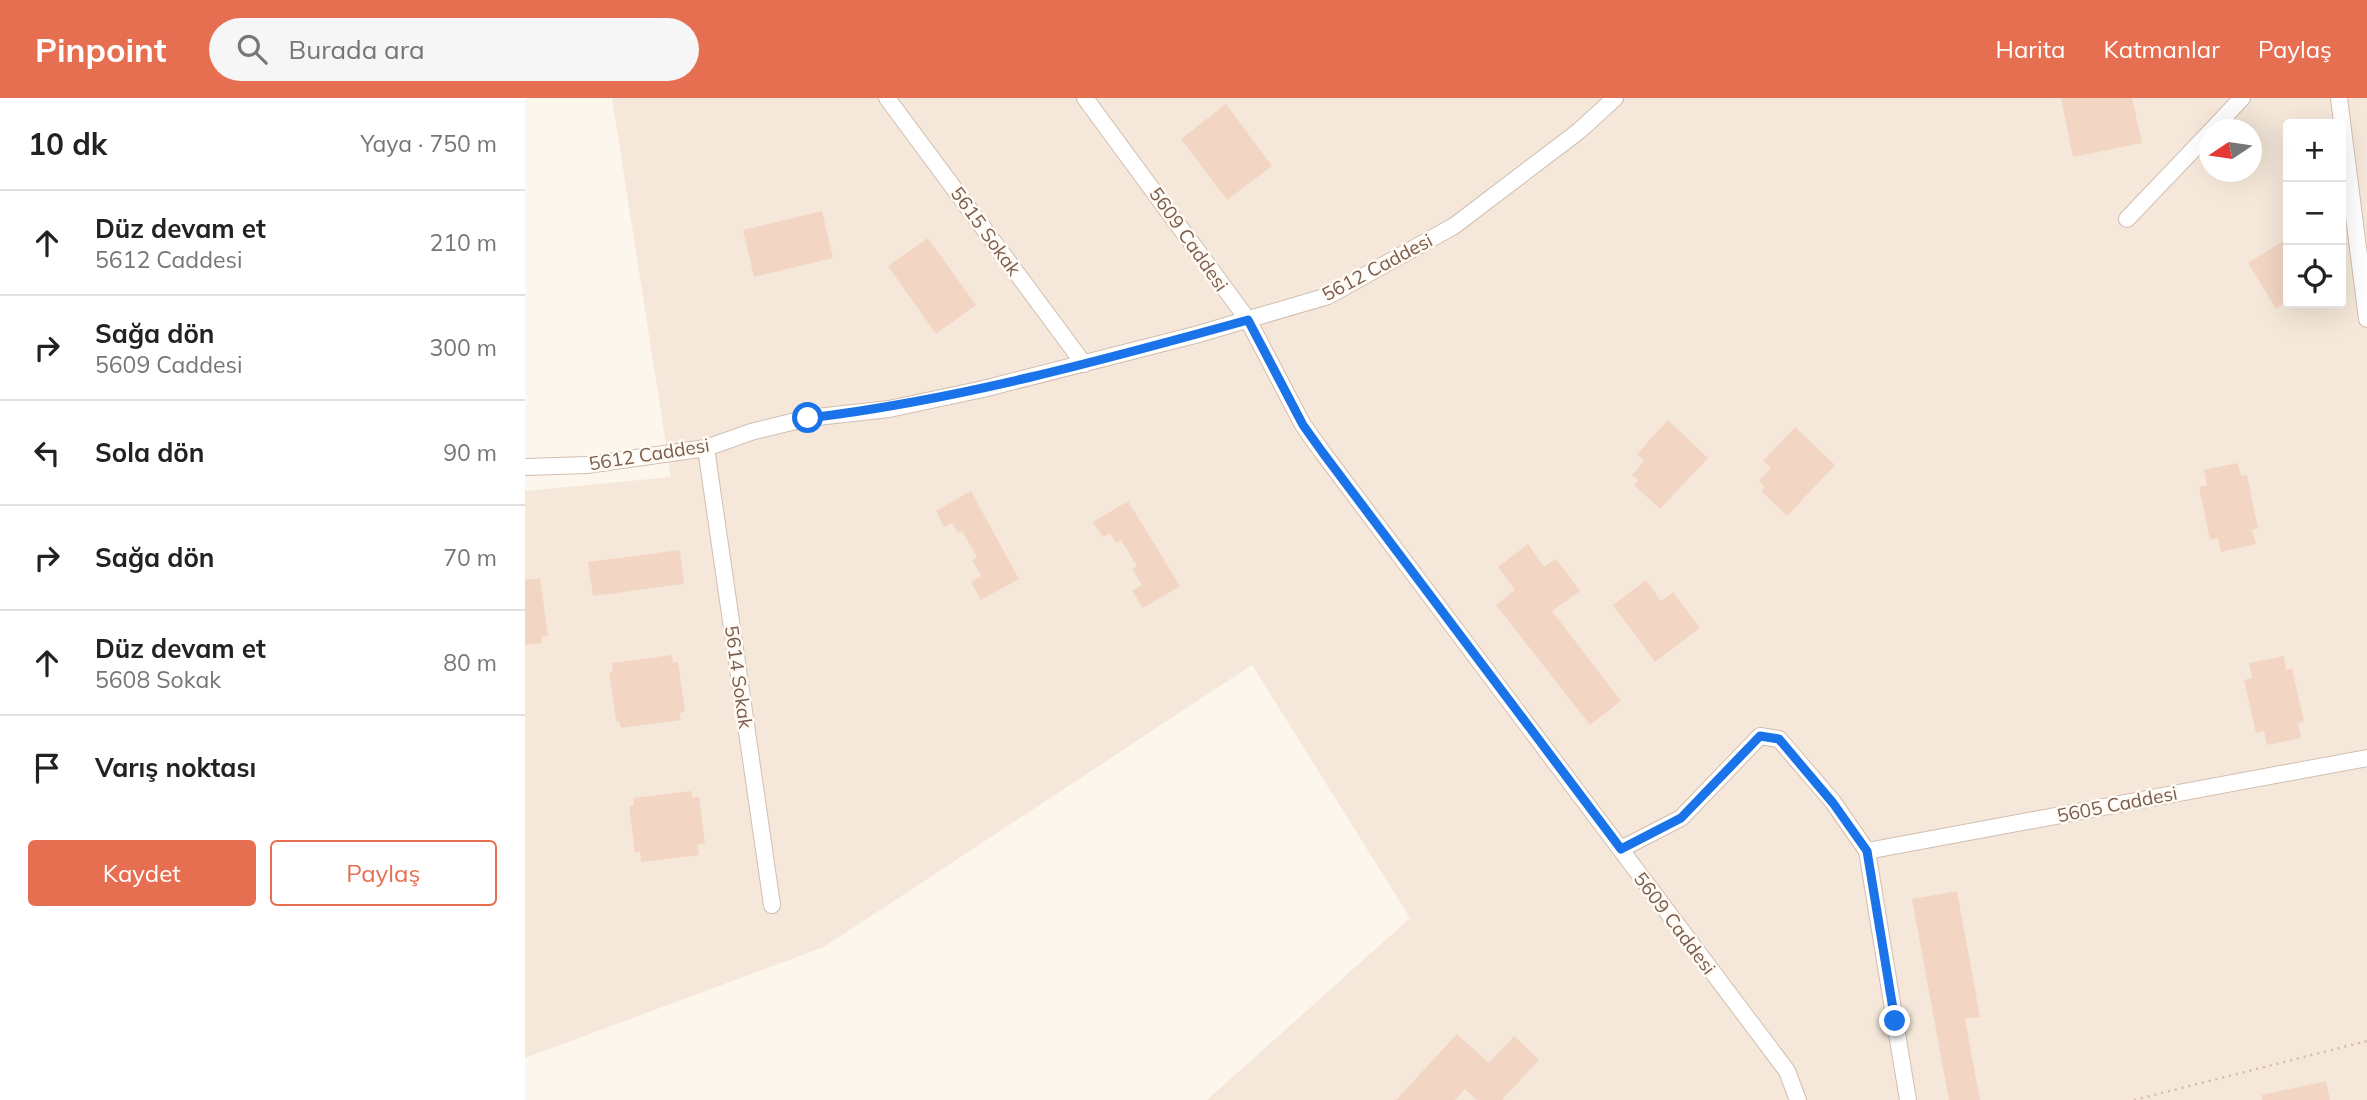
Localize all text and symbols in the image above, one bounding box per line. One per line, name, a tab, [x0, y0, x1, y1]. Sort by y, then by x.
search box	[209, 18, 699, 81]
text: Pinpoint	[35, 29, 167, 70]
icon: search	[233, 30, 271, 68]
text: Burada ara	[289, 33, 425, 66]
text: Harita	[1996, 34, 2066, 64]
text: Katmanlar	[2104, 34, 2220, 64]
text: Paylaş	[2258, 34, 2332, 64]
north arrow	[2199, 119, 2262, 182]
map controls	[2283, 119, 2346, 308]
button: +	[2283, 119, 2346, 182]
text: 10 dk	[28, 125, 107, 163]
text: Yaya · 750 m	[360, 129, 497, 158]
street label: 5615 Sokak	[946, 182, 1026, 280]
street label: 5609 Caddesi	[1144, 182, 1234, 296]
button: −	[2283, 182, 2346, 245]
text: Düz devam et	[95, 212, 266, 245]
icon: ahead	[28, 224, 66, 262]
text: 210 m	[429, 228, 497, 257]
street label: 5612 Caddesi	[1318, 228, 1436, 306]
text: 5612 Caddesi	[95, 245, 242, 274]
button: locate	[2283, 245, 2346, 308]
text: Sağa dön	[95, 317, 215, 350]
icon: right	[28, 329, 66, 367]
text: 300 m	[429, 333, 497, 362]
text: 5609 Caddesi	[95, 350, 242, 379]
route start	[792, 402, 823, 433]
street label: 5612 Caddesi	[587, 433, 711, 475]
icon: left	[28, 434, 66, 472]
text: Sola dön	[95, 436, 204, 469]
text: 90 m	[443, 438, 497, 467]
icon: right	[28, 539, 66, 577]
text: Sağa dön	[95, 541, 215, 574]
text: 70 m	[443, 543, 497, 572]
street label: 5614 Sokak	[720, 624, 758, 730]
text: Düz devam et	[95, 632, 266, 665]
icon: ahead	[28, 644, 66, 682]
text: 80 m	[443, 648, 497, 677]
text: 5608 Sokak	[95, 665, 221, 694]
icon: arrive	[28, 749, 66, 787]
text: Varış noktası	[95, 751, 256, 784]
street label: 5605 Caddesi	[2055, 781, 2179, 827]
button: Kaydet	[28, 840, 256, 906]
button: Paylaş	[270, 840, 497, 906]
street label: 5609 Caddesi	[1629, 867, 1721, 979]
route end	[1879, 1005, 1910, 1036]

